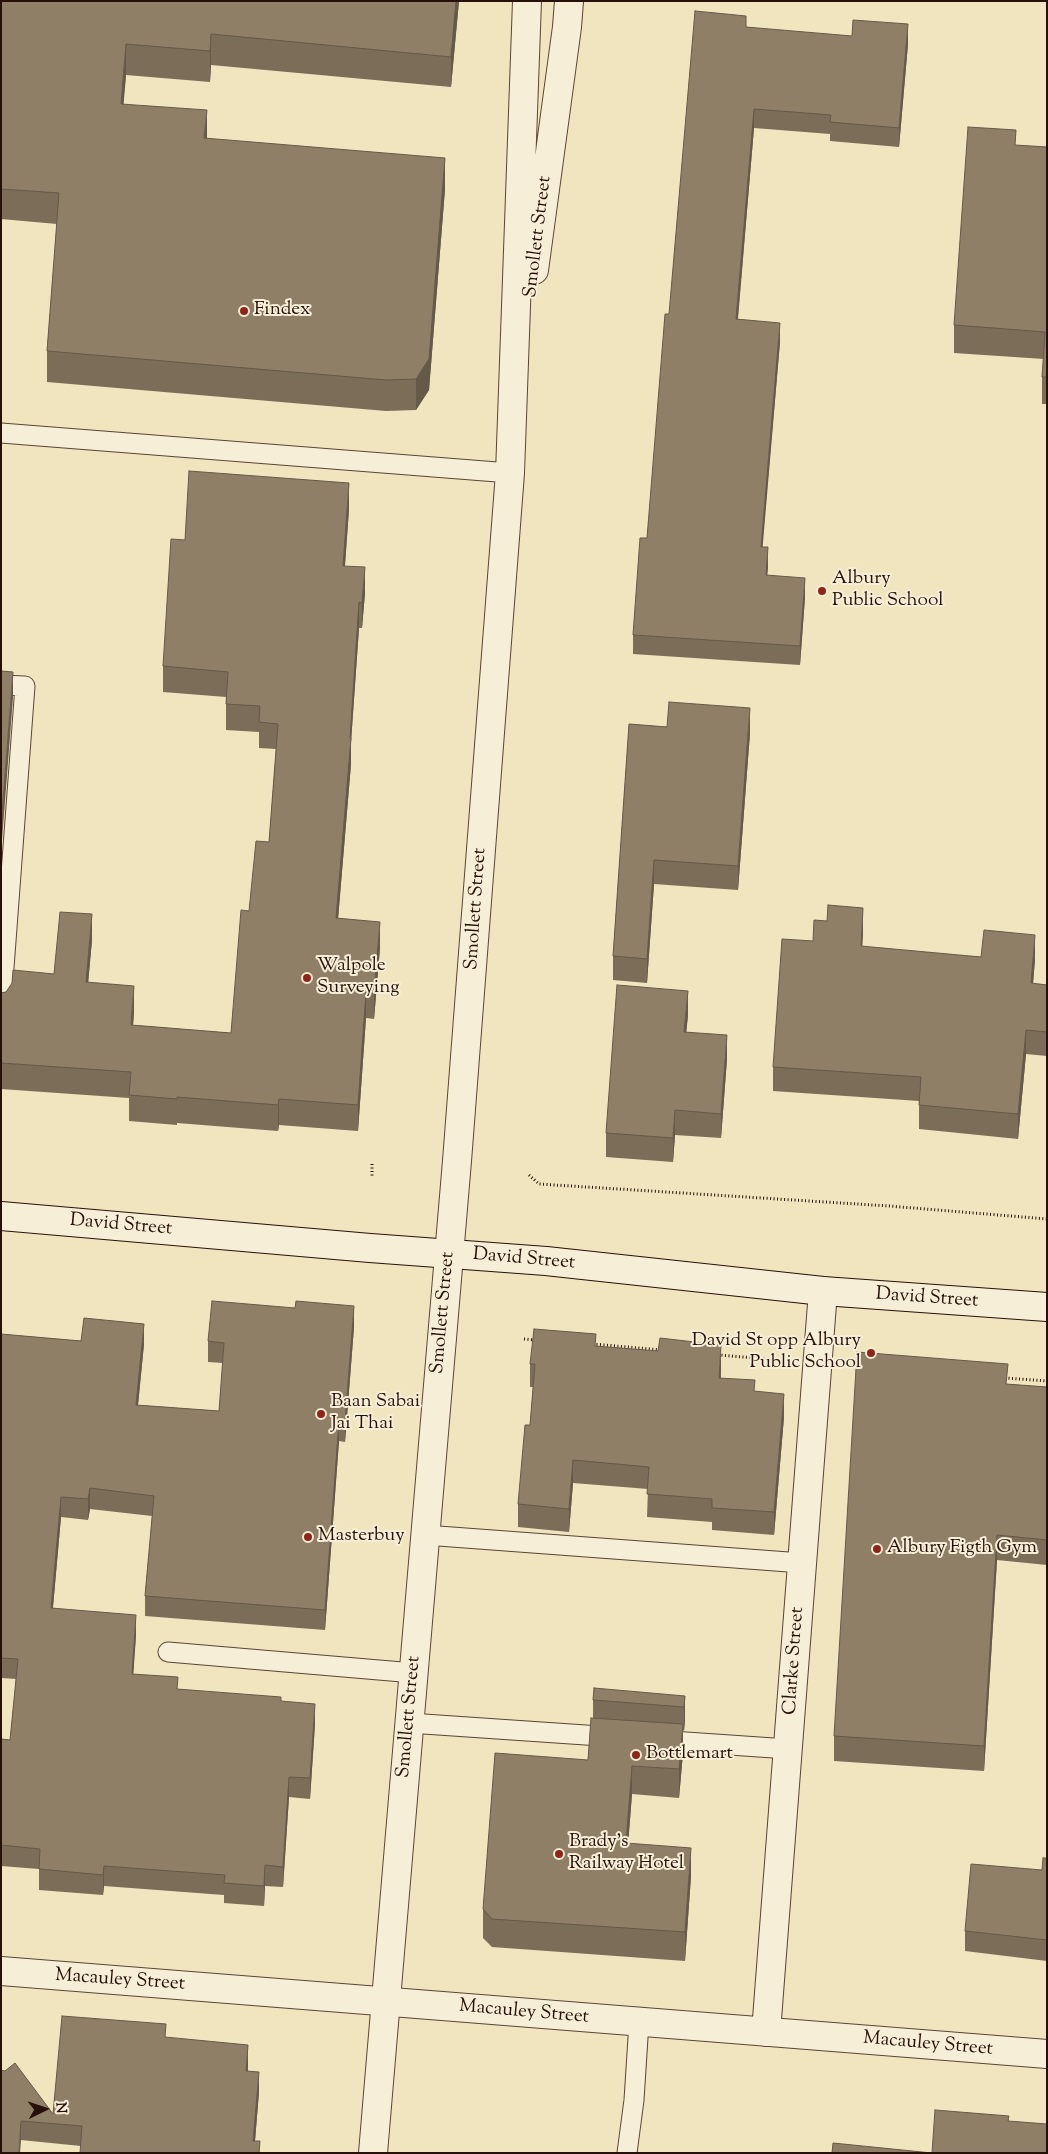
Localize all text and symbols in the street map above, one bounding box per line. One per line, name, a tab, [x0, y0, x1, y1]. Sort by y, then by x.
street label: Smollett Street	[520, 175, 558, 299]
place label: Findex	[254, 300, 310, 322]
marker: Findex	[238, 305, 250, 317]
place label: Albury Public School	[832, 569, 944, 613]
marker: Albury Public School	[816, 585, 828, 597]
street label: Smollett Street	[461, 847, 493, 971]
place label: Walpole Surveying	[317, 956, 400, 1000]
marker: Walpole Surveying	[301, 972, 313, 984]
street label: David Street	[69, 1210, 173, 1242]
street label: David Street	[472, 1244, 576, 1276]
street label: Smollett Street	[427, 1251, 461, 1375]
street label: David Street	[875, 1284, 979, 1314]
place label: David St opp Albury Public School	[692, 1331, 861, 1375]
marker: David St opp Albury Public School	[865, 1347, 877, 1359]
place label: Baan Sabai Jai Thai	[331, 1392, 420, 1436]
marker: Baan Sabai Jai Thai	[315, 1408, 327, 1420]
place label: Masterbuy	[318, 1526, 405, 1548]
marker: Masterbuy	[302, 1531, 314, 1543]
place label: Albury Figth Gym	[887, 1538, 1037, 1560]
marker: Albury Figth Gym	[871, 1543, 883, 1555]
street label: Clarke Street	[780, 1606, 810, 1716]
street label: Smollett Street	[393, 1655, 427, 1779]
place label: Bottlemart	[646, 1744, 733, 1766]
marker: Bottlemart	[630, 1749, 642, 1761]
place label: Brady's Railway Hotel	[569, 1832, 684, 1876]
marker: Brady's Railway Hotel	[553, 1848, 565, 1860]
street label: Macauley Street	[54, 1965, 186, 1997]
street label: Macauley Street	[458, 1996, 590, 2030]
street label: Macauley Street	[862, 2028, 994, 2062]
north arrow	[20, 2084, 70, 2134]
text: N	[50, 2102, 70, 2114]

